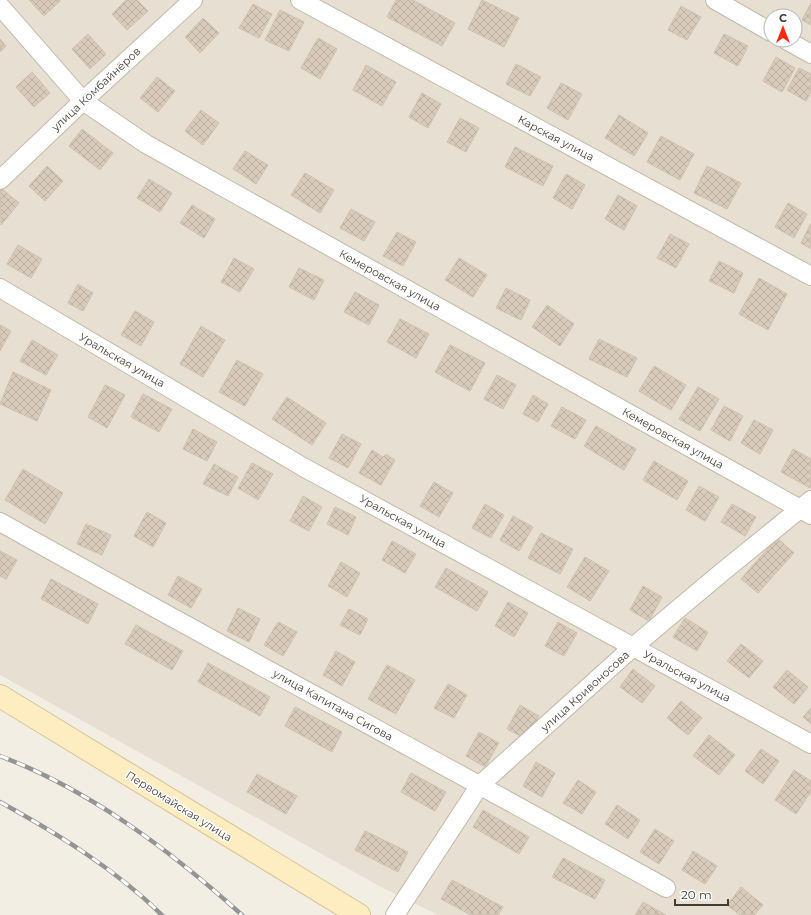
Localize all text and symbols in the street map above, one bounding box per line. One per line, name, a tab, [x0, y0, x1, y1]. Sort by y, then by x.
north arrow	[763, 8, 803, 48]
text: С	[779, 11, 787, 25]
street label: улица Комбайнёров	[48, 44, 144, 135]
street label: Карская улица	[516, 112, 596, 164]
street label: Кемеровская улица	[337, 246, 443, 314]
street label: Уральская улица	[77, 330, 167, 390]
street label: Кемеровская улица	[620, 404, 726, 472]
street label: Уральская улица	[357, 491, 449, 551]
street label: Уральская улица	[641, 647, 733, 705]
street label: улица Кривоносова	[537, 648, 632, 735]
street label: улица Капитана Сигова	[270, 666, 395, 744]
street label: Первомайская улица	[123, 768, 235, 844]
scale bar	[675, 881, 728, 907]
text: 20 m	[681, 887, 712, 902]

